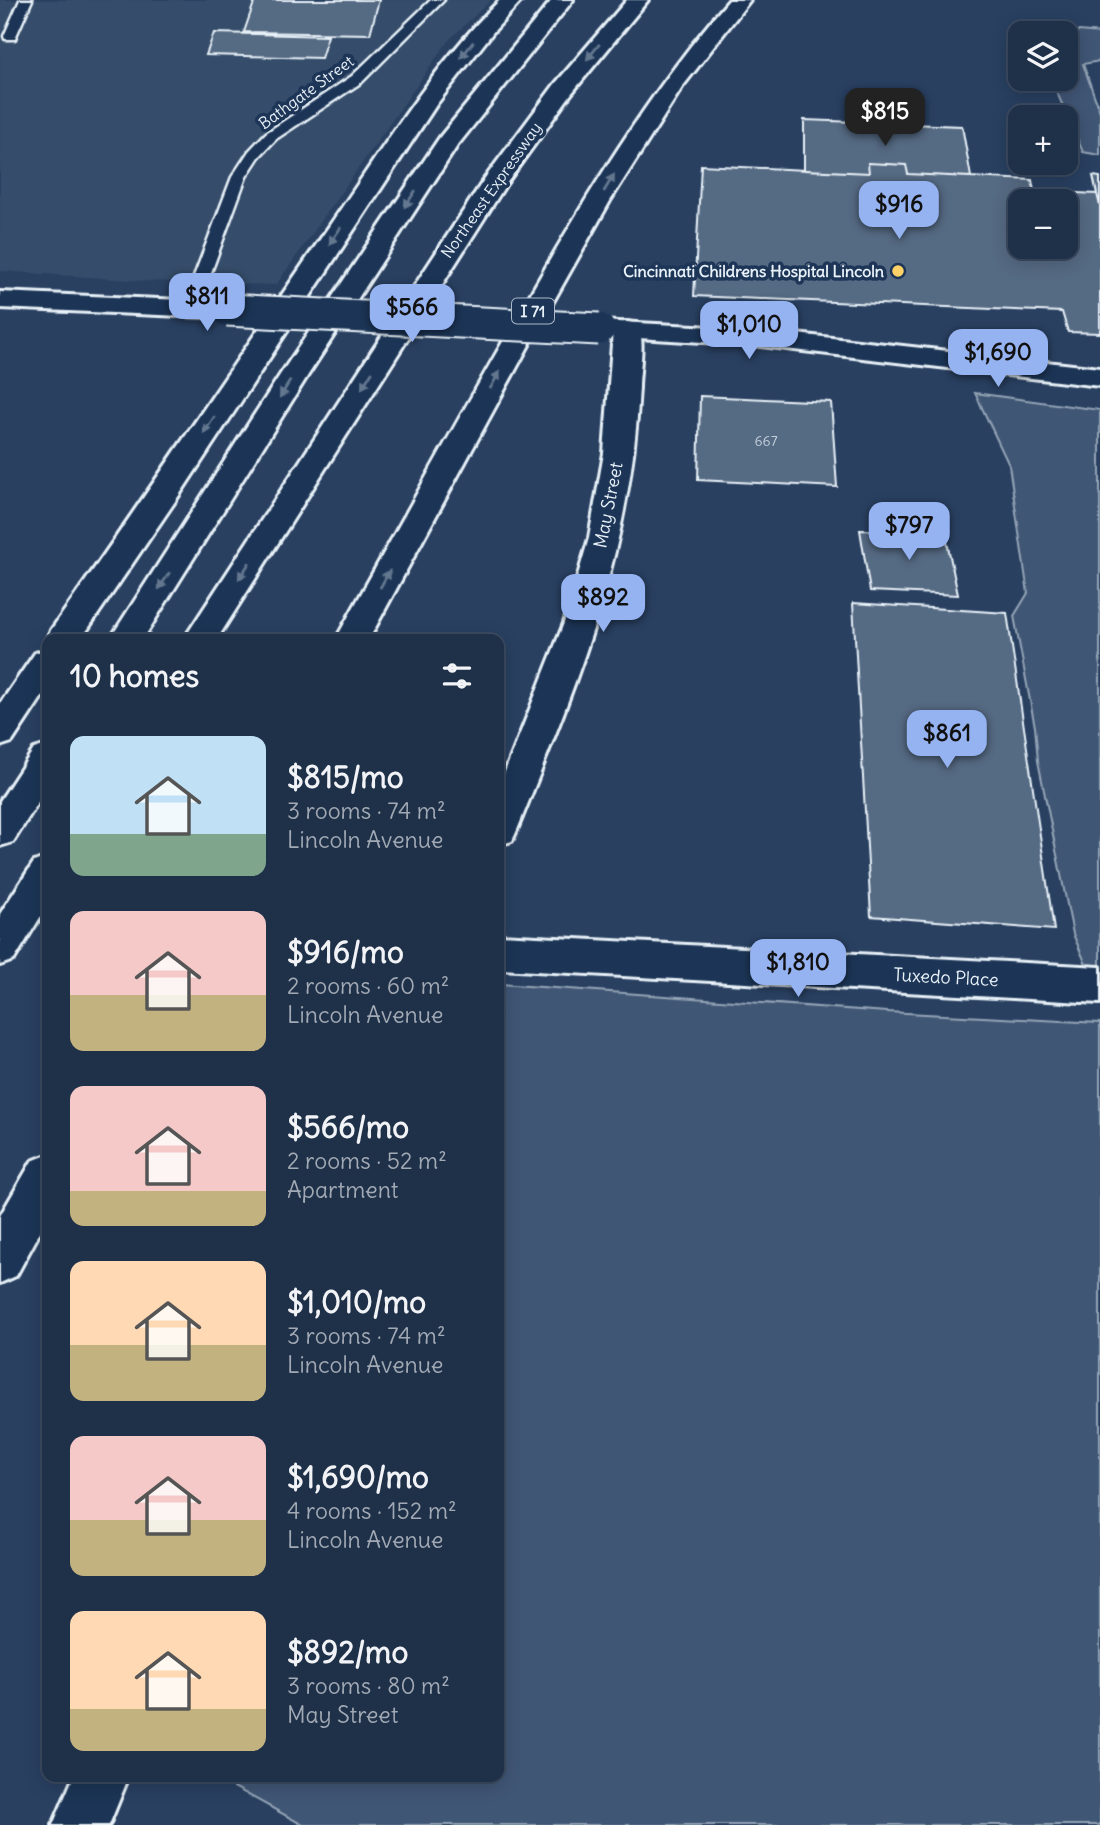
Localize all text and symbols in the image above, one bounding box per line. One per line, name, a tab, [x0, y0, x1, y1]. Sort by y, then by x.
map controls	[1008, 21, 1078, 259]
button: layers	[1008, 21, 1078, 91]
one-way arrow	[459, 41, 474, 59]
one-way arrow	[586, 42, 601, 60]
street label: Bathgate Street	[255, 50, 358, 133]
pin: $815	[844, 88, 926, 148]
text: $815	[861, 96, 909, 125]
button: +	[1008, 105, 1078, 175]
street label: Northeast Expressway	[436, 118, 546, 262]
one-way arrow	[603, 174, 615, 193]
pin: $916	[858, 182, 940, 241]
text: $916	[875, 189, 923, 218]
button: −	[1008, 189, 1078, 259]
one-way arrow	[403, 190, 417, 208]
one-way arrow	[328, 227, 342, 245]
place label: Cincinnati Childrens Hospital Lincoln	[623, 261, 884, 282]
marker: Cincinnati Childrens Hospital Lincoln	[890, 263, 906, 279]
pin: $811	[166, 274, 248, 333]
text: $811	[185, 281, 229, 310]
pin: $566	[371, 284, 453, 344]
text: $566	[386, 292, 438, 321]
road number: I 71	[512, 298, 554, 324]
pin: $1,010	[692, 302, 806, 361]
text: $1,010	[716, 309, 782, 338]
pin: $1,690	[941, 330, 1055, 389]
text: $1,690	[964, 337, 1032, 366]
one-way arrow	[361, 370, 374, 390]
one-way arrow	[489, 370, 501, 390]
one-way arrow	[279, 379, 292, 399]
one-way arrow	[203, 416, 216, 435]
house number: 667	[754, 432, 778, 450]
street label: May Street	[588, 460, 628, 550]
pin: $797	[868, 503, 950, 562]
text: $797	[885, 510, 933, 539]
one-way arrow	[237, 562, 251, 580]
one-way arrow	[379, 569, 391, 589]
one-way arrow	[157, 572, 170, 591]
pin: $892	[562, 574, 644, 634]
text: $892	[577, 582, 629, 611]
text: 10 homes	[70, 657, 199, 695]
icon: filters	[438, 657, 476, 695]
pin: $861	[906, 710, 988, 770]
text: $861	[923, 718, 971, 747]
text: $815/mo	[287, 758, 404, 796]
icon: home	[126, 764, 210, 848]
text: 3 rooms · 74 m²	[287, 796, 446, 825]
text: Lincoln Avenue	[287, 825, 443, 854]
text: $916/mo	[287, 933, 404, 971]
icon: home	[126, 939, 210, 1023]
pin: $1,810	[741, 940, 855, 999]
text: $1,810	[766, 947, 830, 976]
street label: Tuxedo Place	[893, 963, 999, 991]
text: 2 rooms · 60 m²	[287, 971, 449, 1000]
text: Lincoln Avenue	[287, 1000, 443, 1029]
text: $566/mo	[287, 1108, 409, 1146]
icon: home	[126, 1114, 210, 1198]
text: 2 rooms · 52 m²	[287, 1146, 447, 1175]
text: Apartment	[287, 1175, 399, 1204]
text: $1,010/mo	[287, 1283, 426, 1321]
icon: home	[126, 1289, 210, 1373]
text: 3 rooms · 74 m²	[287, 1321, 446, 1350]
text: Lincoln Avenue	[287, 1350, 443, 1379]
text: $1,690/mo	[287, 1458, 429, 1496]
icon: home	[126, 1464, 210, 1548]
text: 4 rooms · 152 m²	[287, 1496, 457, 1525]
text: Lincoln Avenue	[287, 1525, 443, 1554]
text: $892/mo	[287, 1633, 408, 1671]
icon: home	[126, 1639, 210, 1723]
text: 3 rooms · 80 m²	[287, 1671, 450, 1700]
text: May Street	[287, 1700, 398, 1729]

